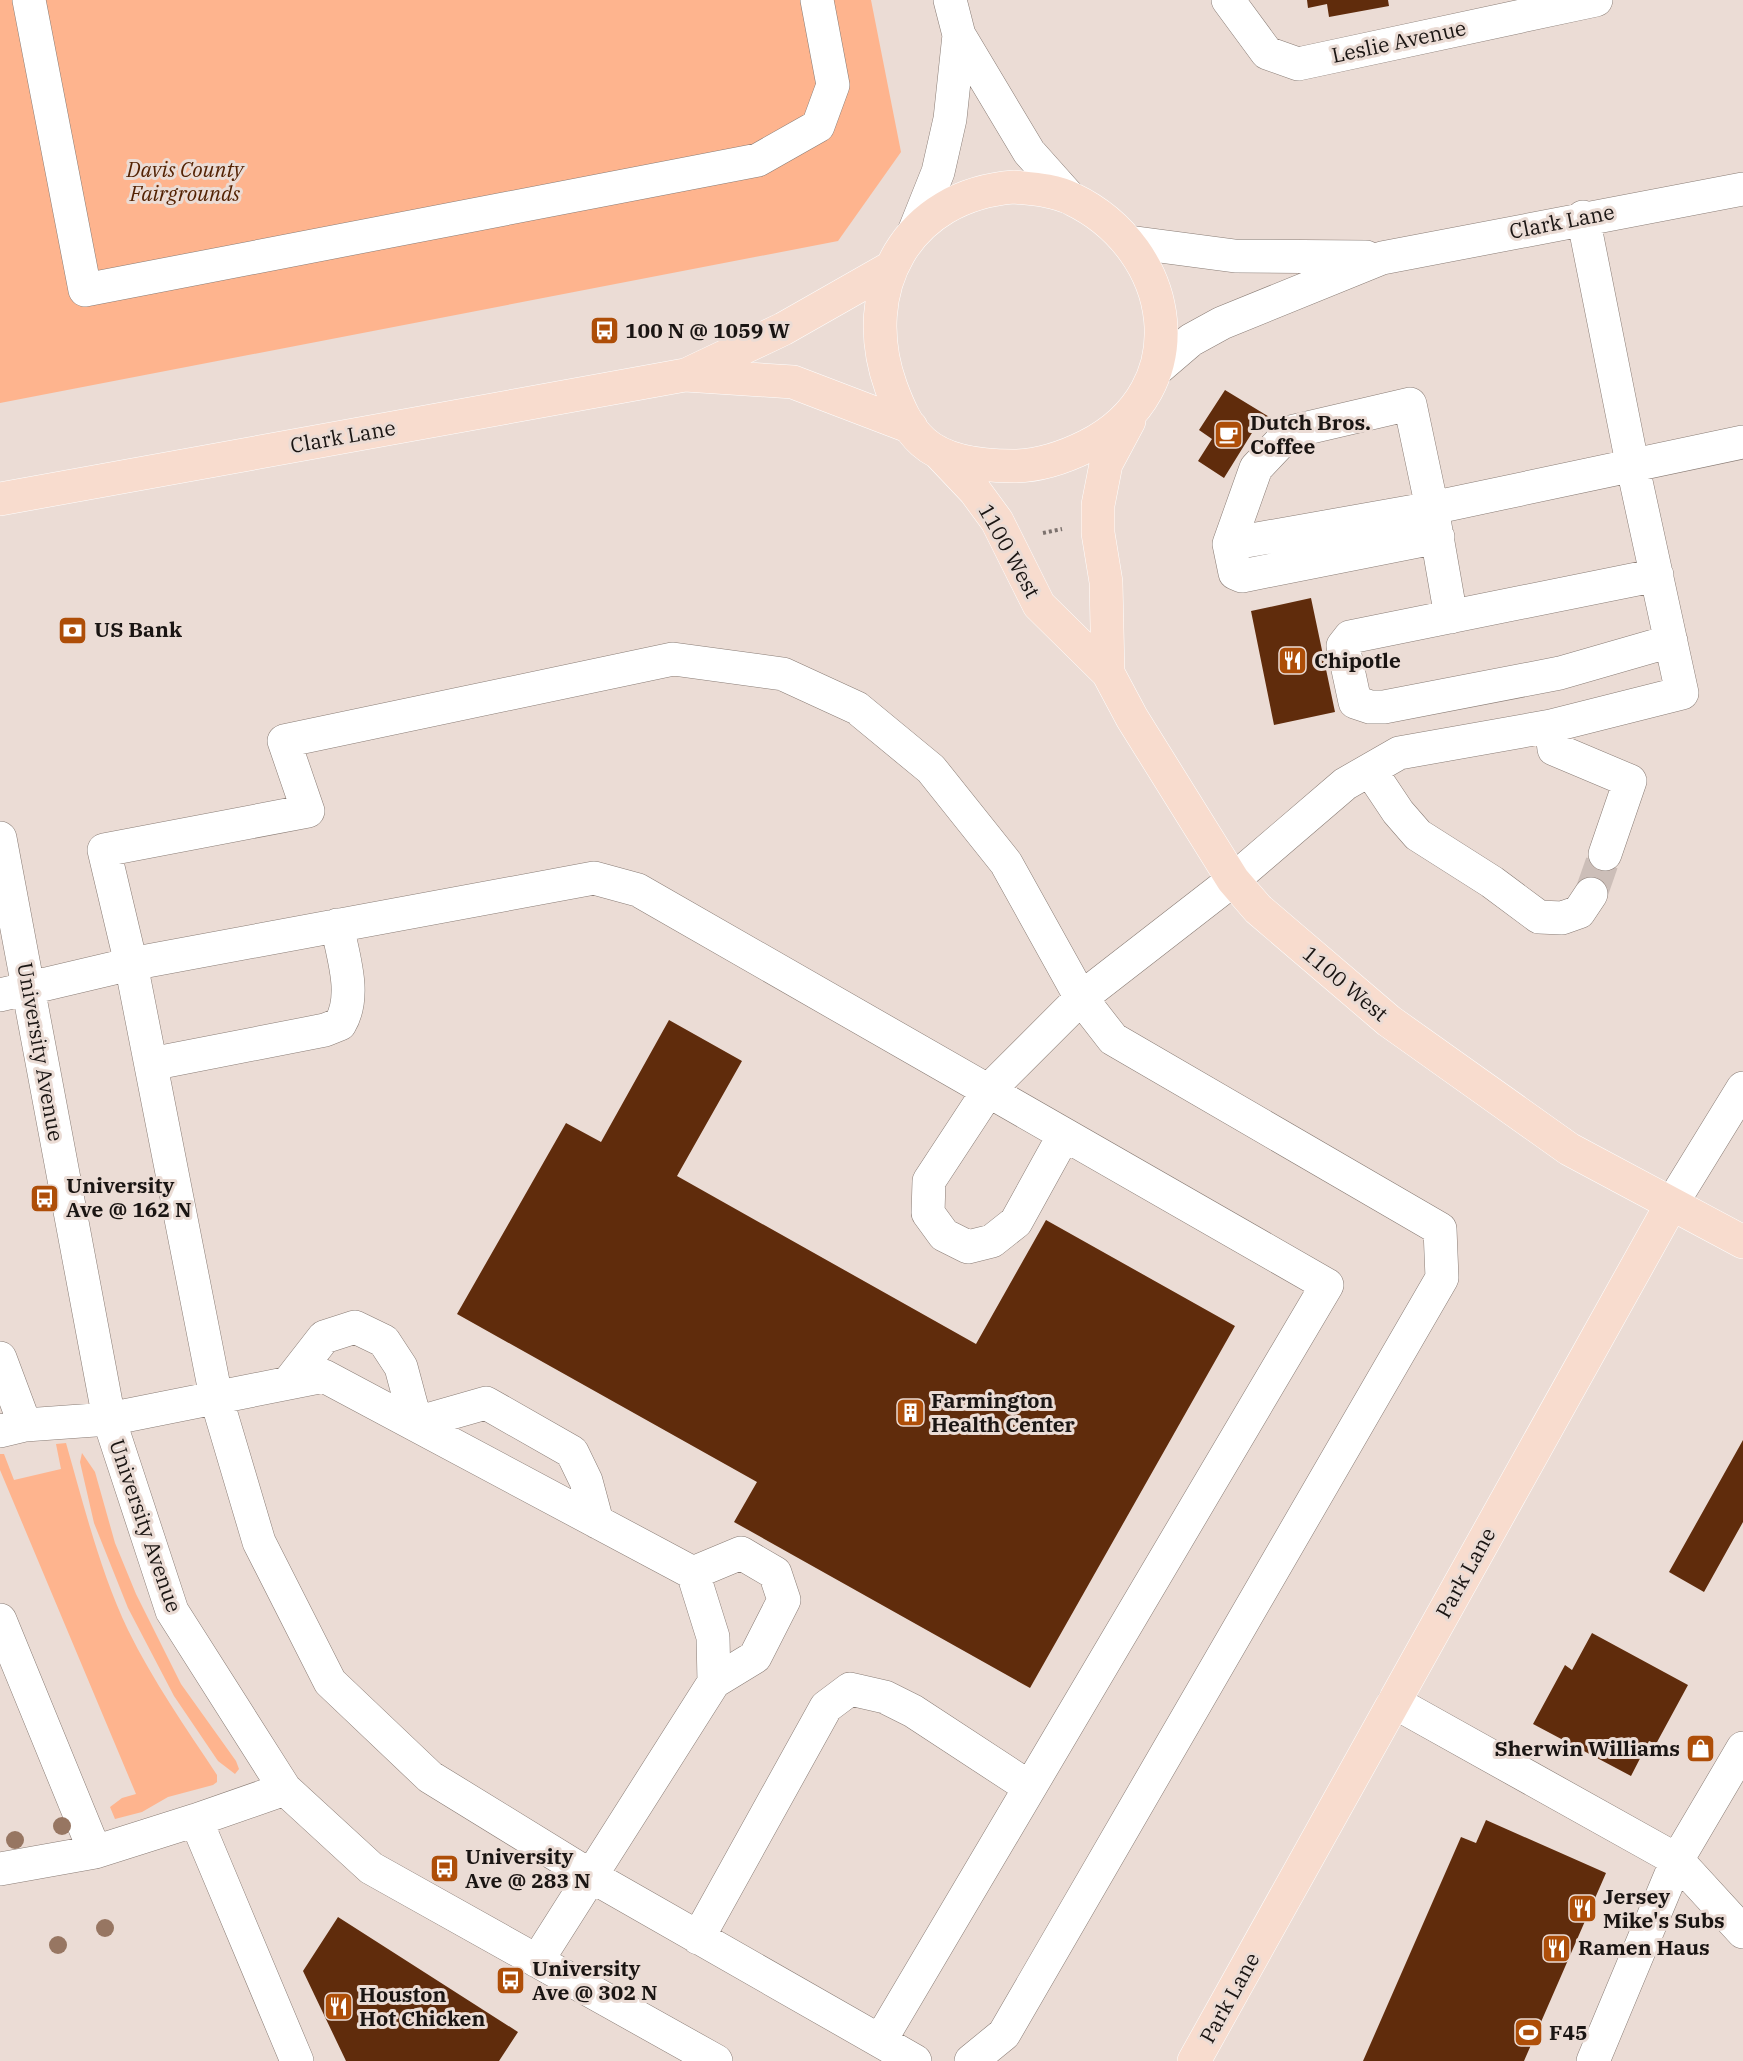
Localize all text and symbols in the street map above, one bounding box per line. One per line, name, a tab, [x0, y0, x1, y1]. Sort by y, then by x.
street label: Leslie Avenue	[1329, 13, 1469, 69]
park label: Davis County Fairgrounds	[126, 155, 246, 207]
street label: Clark Lane	[1507, 197, 1617, 245]
bus stop icon: 100 N @ 1059 W	[588, 315, 620, 347]
place label: 100 N @ 1059 W	[625, 316, 790, 344]
place label: Dutch Bros. Coffee	[1250, 408, 1371, 460]
street label: Clark Lane	[288, 413, 398, 459]
cafe icon: Dutch Bros. Coffee	[1213, 419, 1245, 451]
street label: 1100 West	[973, 498, 1047, 603]
bank icon: US Bank	[57, 614, 89, 646]
place label: US Bank	[94, 615, 182, 643]
restaurant icon: Chipotle	[1277, 645, 1309, 677]
place label: Chipotle	[1314, 646, 1401, 674]
street label: 1100 West	[1297, 939, 1394, 1027]
street label: University Avenue	[11, 960, 71, 1143]
place label: University Ave @ 162 N	[66, 1171, 192, 1223]
bus stop icon: University Ave @ 162 N	[29, 1182, 61, 1214]
place label: Farmington Health Center	[931, 1386, 1076, 1438]
building icon: Farmington Health Center	[894, 1397, 926, 1429]
street label: University Avenue	[103, 1435, 189, 1616]
street label: Park Lane	[1429, 1522, 1501, 1623]
shop icon: Sherwin Williams	[1685, 1733, 1717, 1765]
place label: Sherwin Williams	[1494, 1734, 1680, 1762]
place label: University Ave @ 283 N	[465, 1842, 591, 1894]
bus stop icon: University Ave @ 283 N	[428, 1853, 460, 1885]
place label: Jersey Mike's Subs	[1603, 1882, 1725, 1934]
restaurant icon: Jersey Mike's Subs	[1566, 1893, 1598, 1925]
restaurant icon: Ramen Haus	[1541, 1932, 1573, 1964]
place label: Ramen Haus	[1578, 1933, 1710, 1961]
street label: Park Lane	[1193, 1947, 1265, 2048]
place label: University Ave @ 302 N	[532, 1954, 658, 2006]
bus stop icon: University Ave @ 302 N	[495, 1965, 527, 1997]
place label: Houston Hot Chicken	[359, 1980, 485, 2032]
restaurant icon: Houston Hot Chicken	[322, 1991, 354, 2023]
sports icon: F45	[1512, 2017, 1544, 2049]
place label: F45	[1549, 2018, 1588, 2046]

